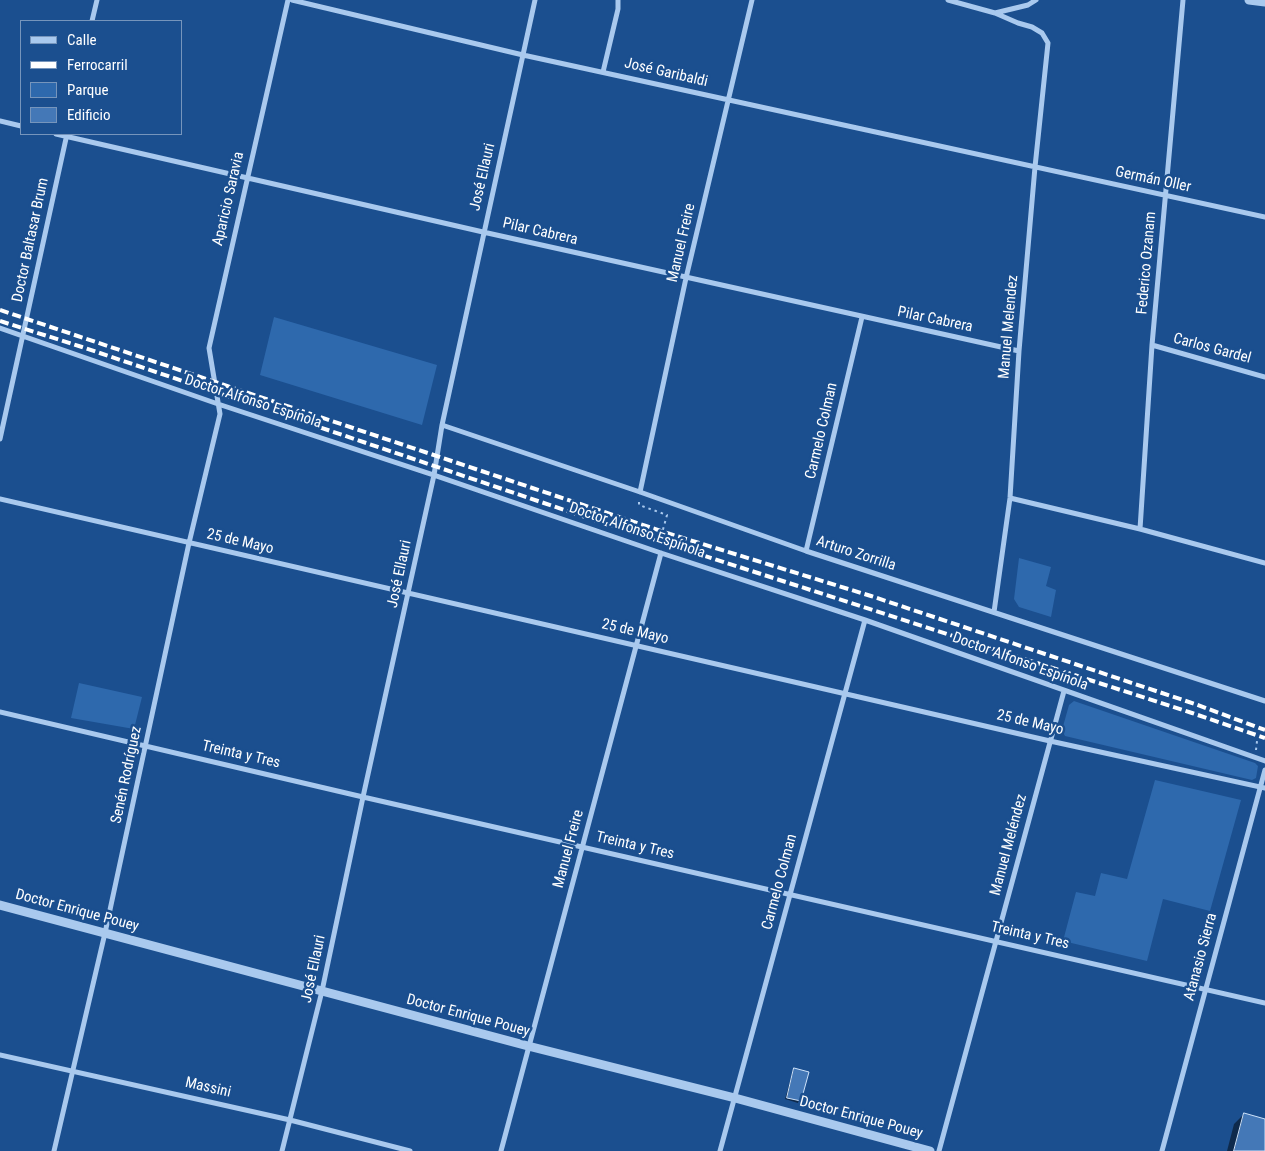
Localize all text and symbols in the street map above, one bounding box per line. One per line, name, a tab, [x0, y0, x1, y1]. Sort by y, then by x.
legend	[20, 20, 182, 135]
text: Calle	[67, 31, 97, 49]
street label: José Garibaldi	[623, 55, 709, 91]
text: Ferrocarril	[67, 56, 128, 74]
text: Parque	[67, 81, 109, 99]
text: Edificio	[67, 106, 110, 124]
street label: José Ellauri	[466, 141, 500, 213]
street label: Aparicio Saravia	[209, 150, 249, 248]
street label: Germán Oller	[1113, 163, 1193, 197]
street label: Doctor Baltasar Brum	[9, 176, 53, 304]
street label: Manuel Freire	[664, 202, 700, 284]
street label: Federico Ozanam	[1134, 211, 1160, 315]
street label: Pilar Cabrera	[501, 215, 579, 249]
street label: Manuel Melendez	[995, 274, 1023, 380]
street label: Pilar Cabrera	[896, 303, 974, 337]
street label: Carlos Gardel	[1171, 330, 1253, 368]
street label: Doctor Alfonso Espínola	[182, 371, 324, 433]
street label: Carmelo Colman	[802, 381, 842, 481]
street label: Doctor Alfonso Espínola	[566, 499, 708, 563]
street label: 25 de Mayo	[205, 526, 275, 558]
street label: Arturo Zorrilla	[814, 533, 898, 575]
street label: José Ellauri	[384, 538, 416, 610]
street label: 25 de Mayo	[600, 616, 670, 648]
street label: Doctor Alfonso Espínola	[950, 629, 1090, 695]
street label: 25 de Mayo	[995, 707, 1065, 739]
street label: Senén Rodríguez	[108, 725, 146, 825]
street label: Treinta y Tres	[200, 737, 282, 773]
street label: Manuel Meléndez	[987, 792, 1031, 898]
street label: Manuel Freire	[550, 808, 588, 890]
street label: Treinta y Tres	[594, 828, 676, 864]
street label: Carmelo Colman	[759, 832, 801, 932]
street label: Doctor Enrique Pouey	[13, 886, 141, 936]
street label: Atanasio Sierra	[1181, 911, 1221, 1003]
street label: Treinta y Tres	[989, 918, 1071, 954]
street label: José Ellauri	[298, 933, 330, 1005]
street label: Doctor Enrique Pouey	[404, 991, 532, 1041]
street label: Massini	[183, 1074, 233, 1102]
street label: Doctor Enrique Pouey	[797, 1093, 925, 1143]

